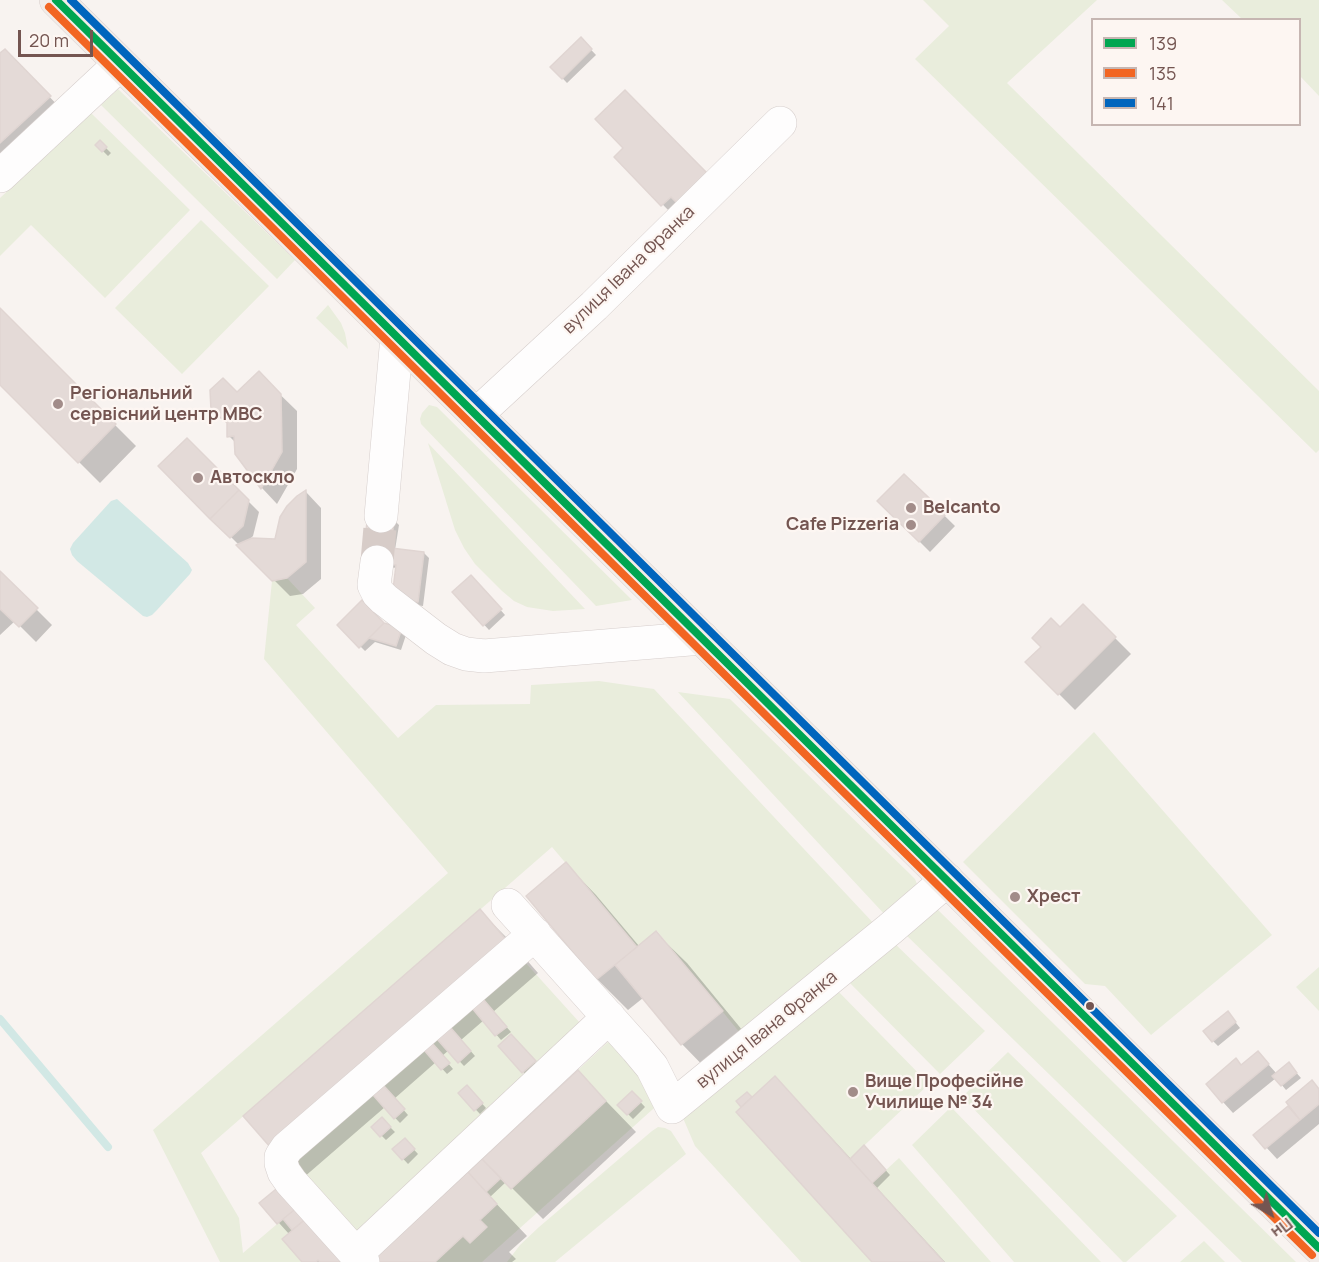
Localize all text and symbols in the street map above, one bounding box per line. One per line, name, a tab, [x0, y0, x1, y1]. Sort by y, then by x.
scale bar	[21, 18, 96, 56]
legend	[1091, 18, 1301, 126]
text: 20 m	[29, 28, 69, 52]
text: 139	[1149, 31, 1177, 55]
text: 135	[1149, 61, 1176, 85]
text: 141	[1149, 91, 1174, 115]
street label: вулиця Івана Франка	[559, 201, 699, 339]
place label: Регіональний сервісний центр МВС	[70, 383, 263, 426]
marker: Регіональний сервісний центр МВС	[51, 397, 65, 411]
place label: Автоскло	[210, 467, 295, 489]
marker: Автоскло	[191, 471, 205, 485]
place label: Belcanto	[923, 497, 1001, 519]
marker: Belcanto	[904, 501, 918, 515]
place label: Cafe Pizzeria	[786, 514, 899, 536]
marker: Cafe Pizzeria	[904, 518, 918, 532]
place label: Хрест	[1027, 886, 1081, 908]
marker: Хрест	[1008, 890, 1022, 904]
street label: вулиця Івана Франка	[692, 967, 842, 1093]
unlabelled marker	[1084, 1000, 1096, 1012]
place label: Вище Професійне Училище № 34	[865, 1071, 1024, 1114]
marker: Вище Професійне Училище № 34	[846, 1085, 860, 1099]
north arrow	[1241, 1184, 1301, 1244]
text: Пн	[1267, 1213, 1297, 1243]

